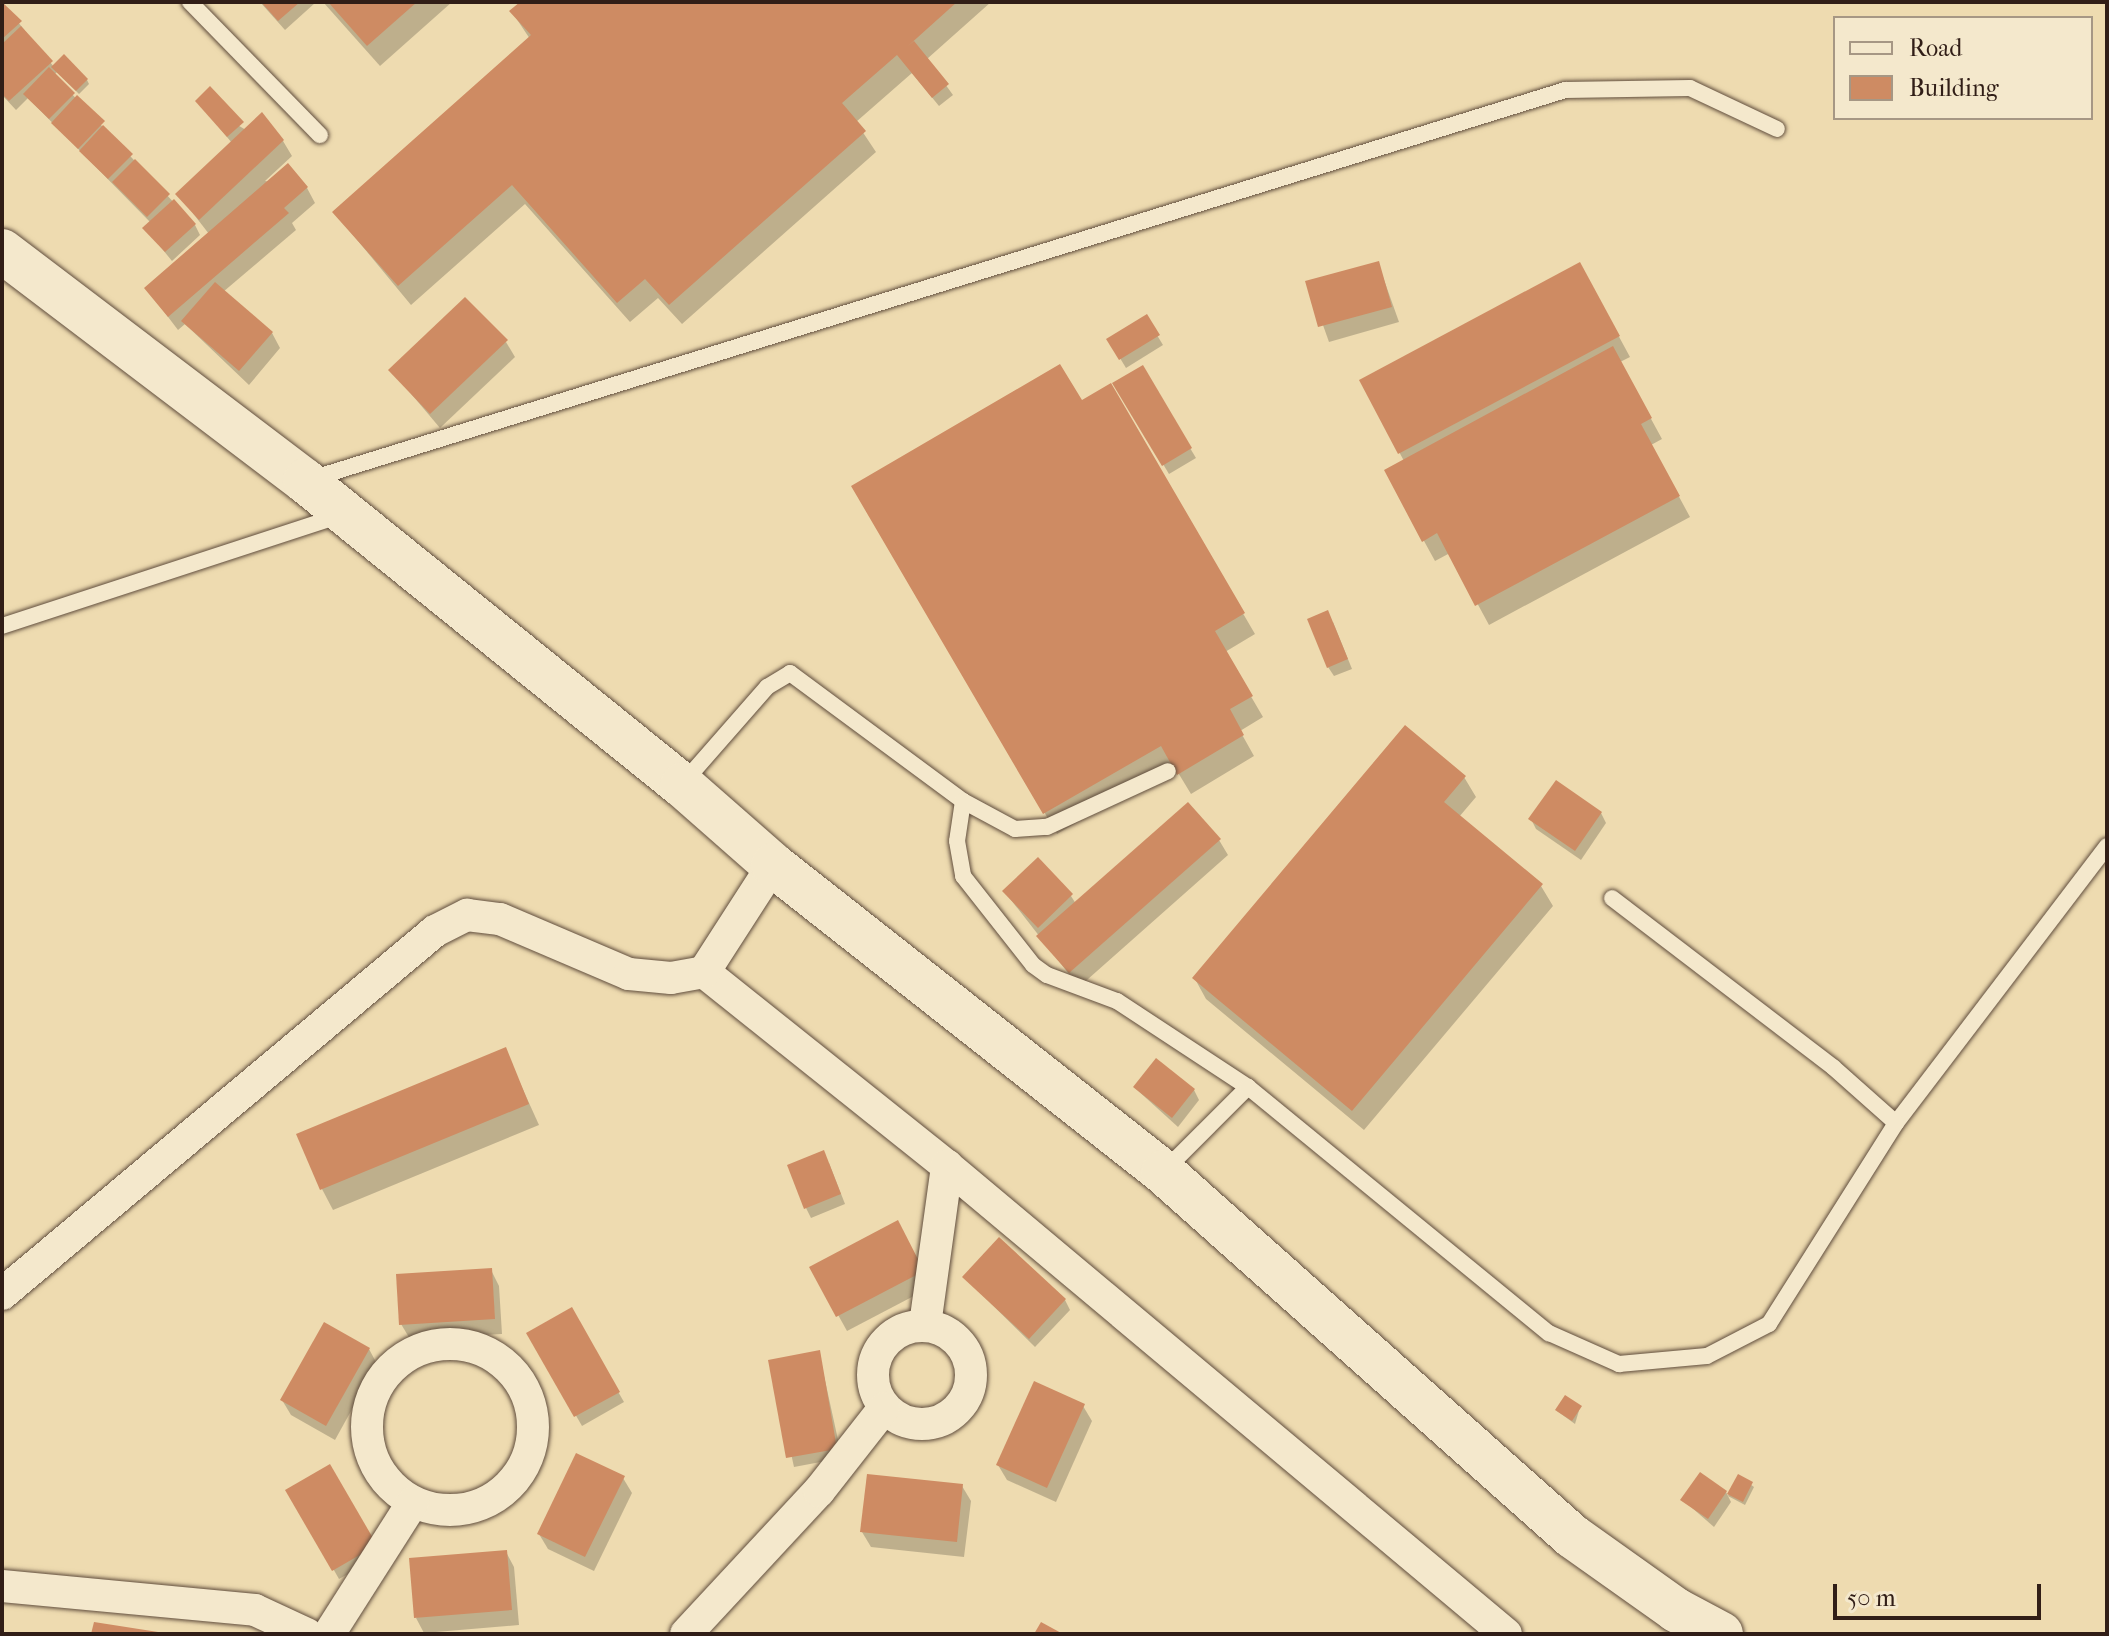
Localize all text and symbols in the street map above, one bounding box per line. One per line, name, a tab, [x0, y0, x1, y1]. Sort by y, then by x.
legend	[1833, 16, 2093, 120]
text: Road	[1909, 34, 1962, 62]
text: Building	[1909, 74, 1999, 102]
scale bar	[1837, 1568, 2045, 1618]
text: 50 m	[1847, 1584, 1896, 1612]

